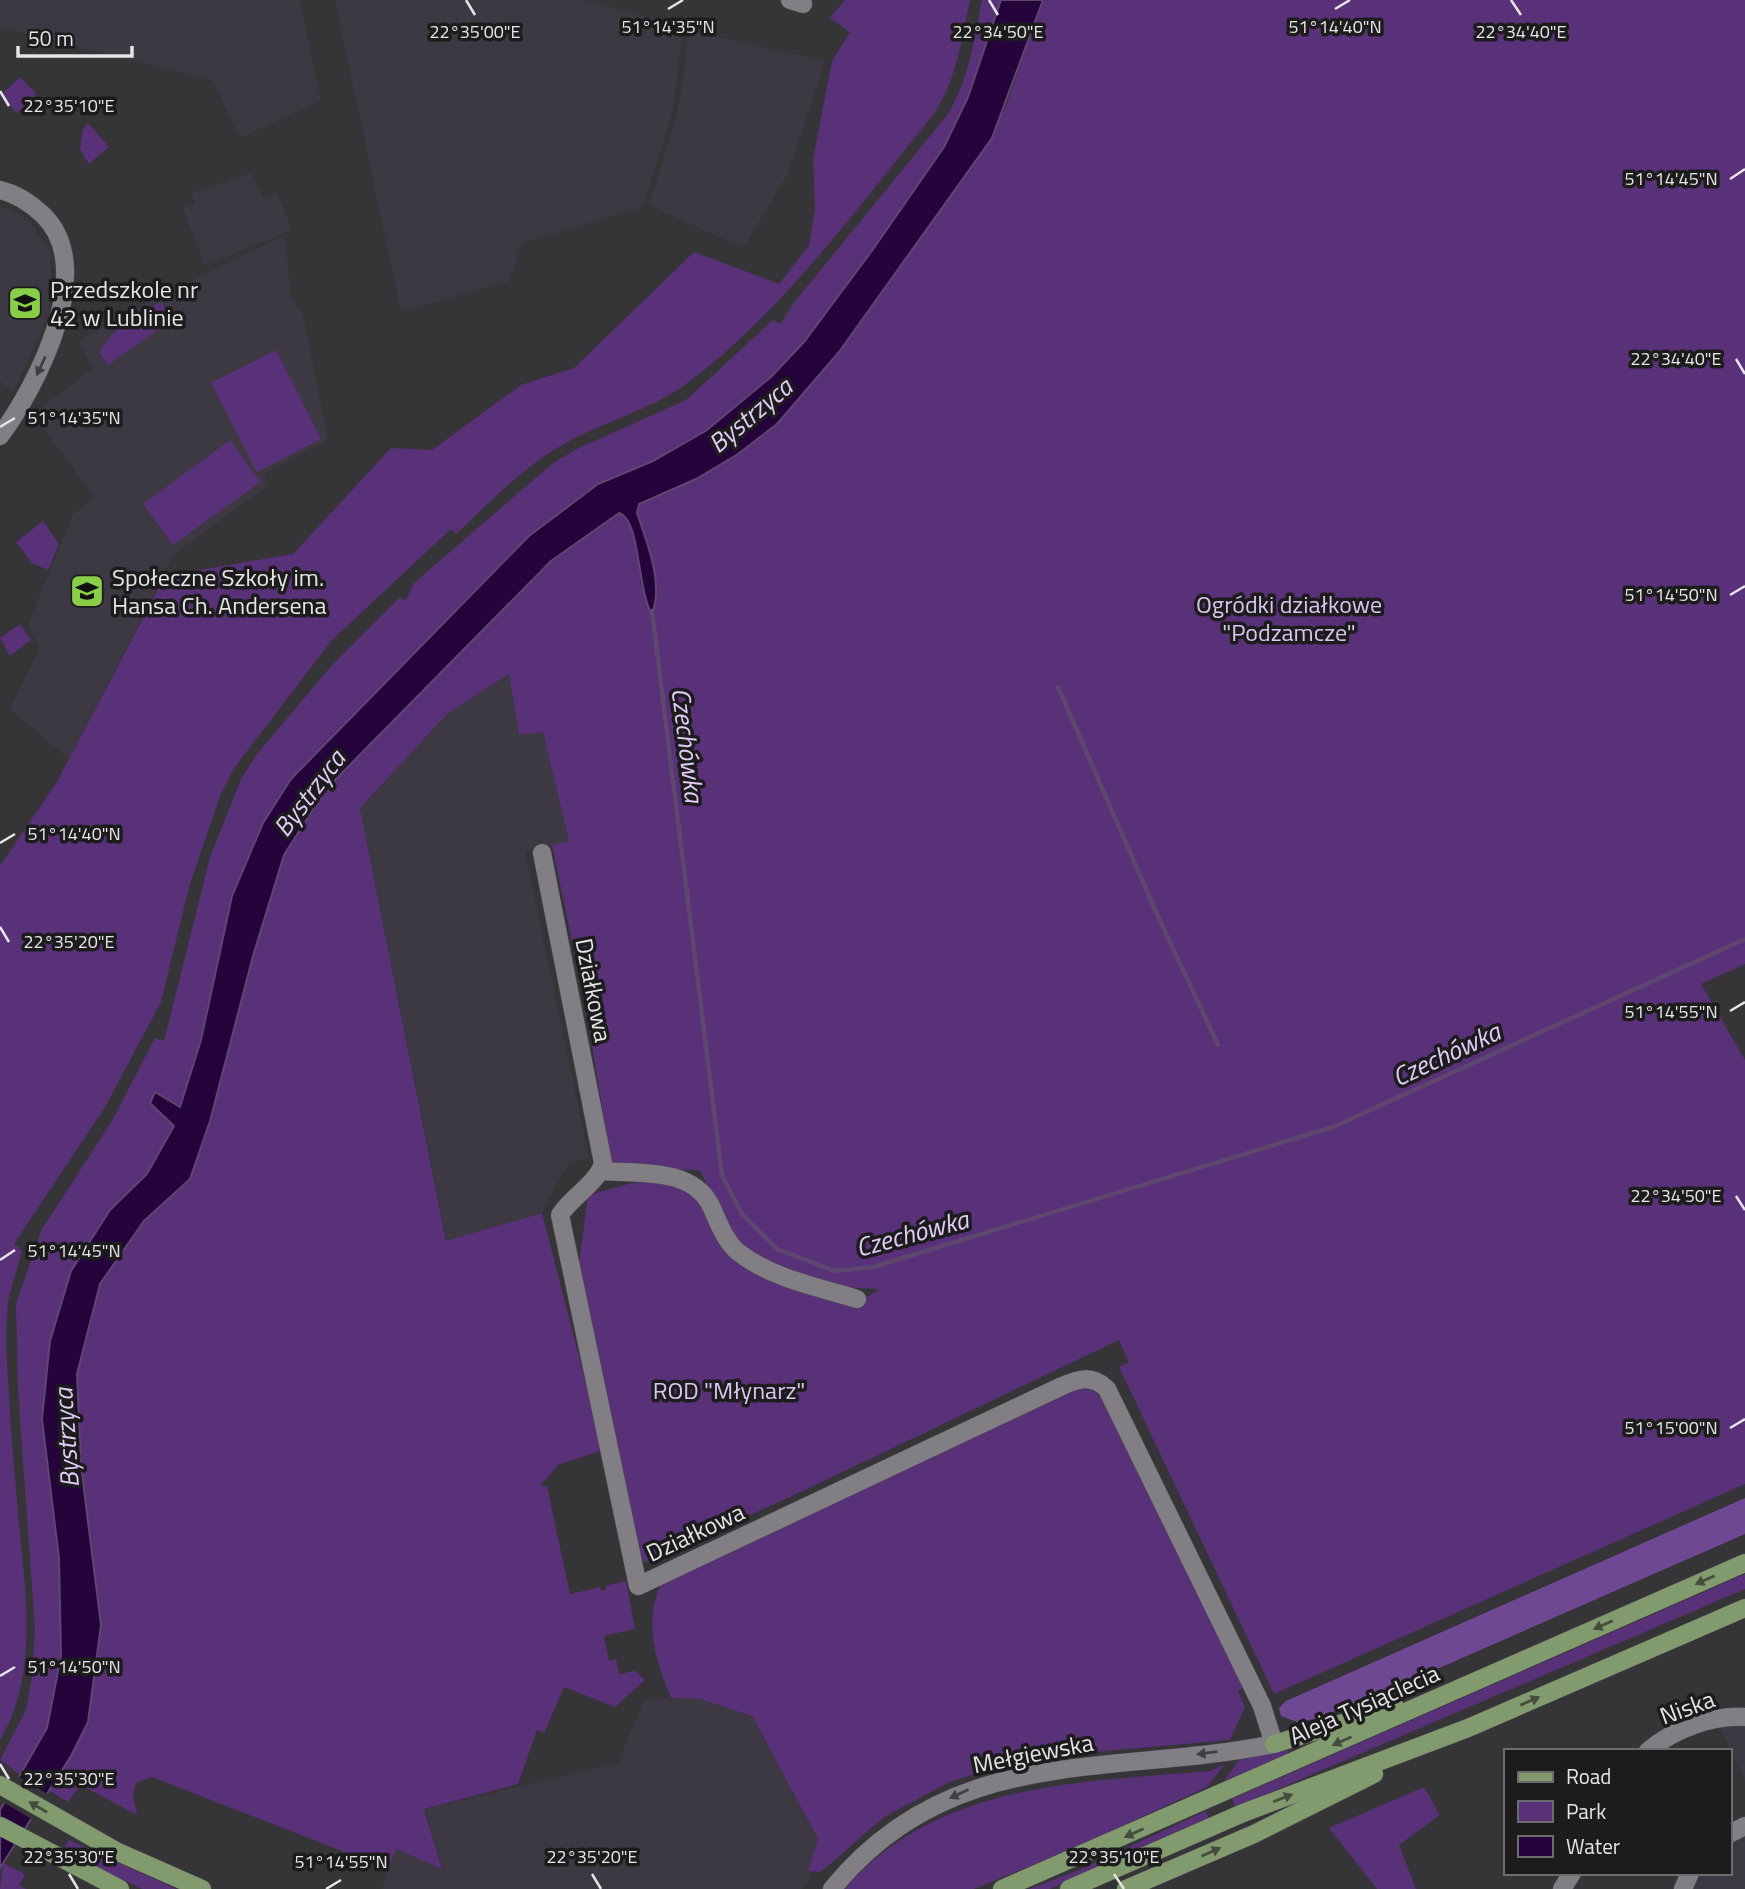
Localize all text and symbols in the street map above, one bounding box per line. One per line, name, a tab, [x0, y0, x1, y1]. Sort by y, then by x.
text: 51°14'35"N	[621, 13, 715, 40]
text: 51°14'40"N	[1288, 13, 1382, 40]
scale bar	[18, 14, 131, 58]
text: 22°35'00"E	[430, 18, 521, 45]
text: 22°34'50"E	[953, 18, 1044, 45]
text: 22°34'40"E	[1476, 18, 1567, 45]
text: 50 m	[28, 22, 74, 54]
text: 22°35'10"E	[24, 92, 115, 119]
text: 51°14'45"N	[1624, 165, 1718, 192]
place label: Przedszkole nr 42 w Lublinie	[50, 271, 198, 335]
school or university icon: Przedszkole nr 42 w Lublinie	[6, 284, 44, 322]
text: 22°34'40"E	[1631, 345, 1722, 372]
one-way arrow	[36, 356, 47, 376]
water label: Bystrzyca	[699, 367, 802, 462]
text: 51°14'35"N	[27, 404, 121, 431]
place label: Społeczne Szkoły im. Hansa Ch. Andersena	[112, 559, 327, 623]
school or university icon: Społeczne Szkoły im. Hansa Ch. Andersena	[68, 572, 106, 610]
text: 51°14'50"N	[1624, 581, 1718, 608]
park label: Ogródki działkowe "Podzamcze"	[1196, 586, 1382, 650]
water label: Czechówka	[662, 685, 715, 807]
water label: Bystrzyca	[263, 740, 356, 845]
text: 51°14'40"N	[27, 820, 121, 847]
text: 22°35'20"E	[24, 928, 115, 955]
street label: Działkowa	[566, 935, 622, 1045]
text: 51°14'55"N	[1624, 998, 1718, 1025]
water label: Czechówka	[1386, 1011, 1508, 1096]
text: 22°34'50"E	[1631, 1182, 1722, 1209]
water label: Czechówka	[851, 1199, 975, 1267]
text: 51°14'45"N	[27, 1237, 121, 1264]
park label: ROD "Młynarz"	[653, 1372, 805, 1408]
water label: Bystrzyca	[43, 1385, 89, 1489]
text: 51°15'00"N	[1624, 1414, 1718, 1441]
street label: Działkowa	[640, 1493, 750, 1571]
one-way arrow	[1695, 1574, 1715, 1586]
one-way arrow	[1593, 1619, 1613, 1631]
text: 51°14'50"N	[27, 1653, 121, 1680]
street label: Aleja Tysiąclecia	[1283, 1655, 1445, 1753]
street label: Niska	[1654, 1680, 1720, 1734]
one-way arrow	[1520, 1695, 1541, 1706]
street label: Mełgiewska	[970, 1724, 1096, 1782]
one-way arrow	[1332, 1735, 1352, 1747]
one-way arrow	[1196, 1748, 1218, 1759]
legend	[1504, 1749, 1731, 1875]
text: Road	[1566, 1760, 1611, 1792]
text: 22°35'30"E	[24, 1765, 115, 1792]
one-way arrow	[949, 1788, 969, 1800]
one-way arrow	[1272, 1792, 1293, 1803]
text: Park	[1566, 1795, 1606, 1827]
one-way arrow	[28, 1801, 47, 1813]
one-way arrow	[1124, 1827, 1144, 1839]
text: Water	[1566, 1830, 1620, 1862]
text: 22°35'30"E	[24, 1843, 115, 1870]
text: 22°35'20"E	[547, 1843, 638, 1870]
text: 22°35'10"E	[1069, 1843, 1160, 1870]
one-way arrow	[1201, 1846, 1221, 1858]
text: 51°14'55"N	[294, 1848, 388, 1875]

